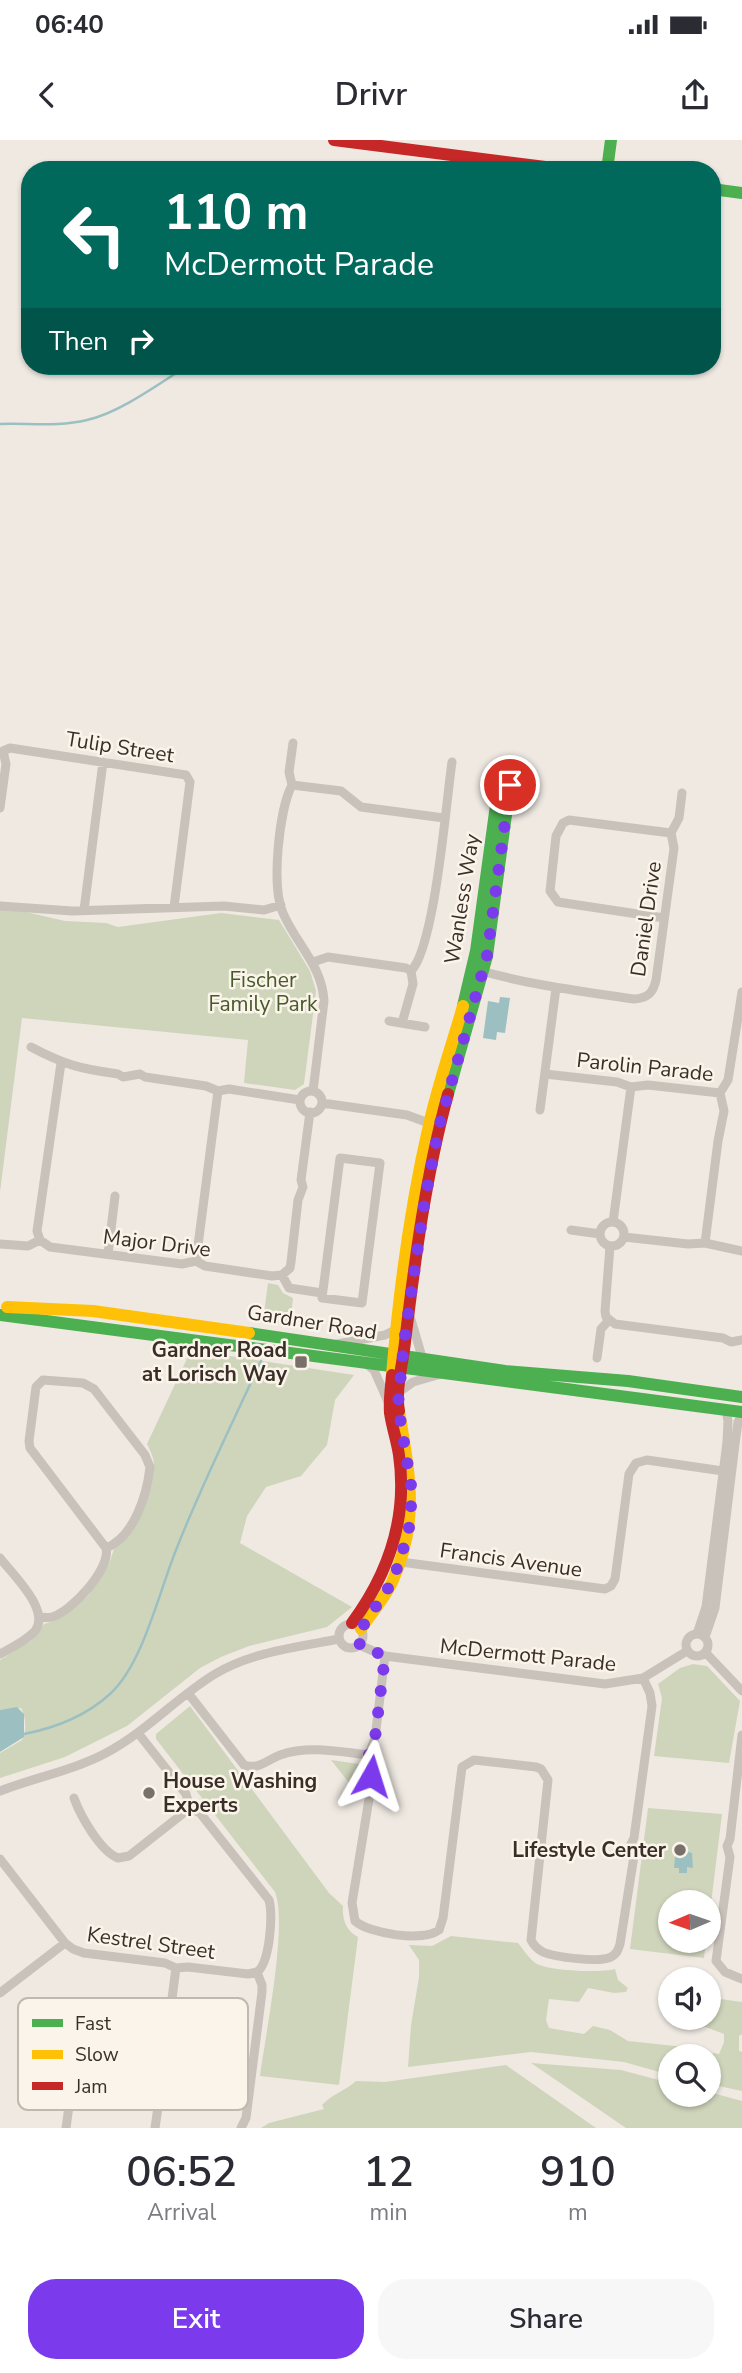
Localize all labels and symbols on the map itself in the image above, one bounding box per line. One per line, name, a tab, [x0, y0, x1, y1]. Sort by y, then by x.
street label: Tulip Street	[64, 725, 177, 769]
pin	[480, 755, 540, 815]
street label: Wanless Way	[438, 832, 486, 966]
street label: Daniel Drive	[624, 860, 668, 978]
park label: Fischer Family Park	[208, 966, 318, 1018]
street label: Parolin Parade	[575, 1046, 715, 1088]
street label: Major Drive	[101, 1222, 213, 1264]
street label: Gardner Road	[245, 1298, 379, 1346]
place label: Gardner Road at Lorisch Way	[142, 1336, 288, 1388]
marker: Gardner Road at Lorisch Way	[293, 1354, 309, 1370]
street label: Francis Avenue	[438, 1536, 584, 1584]
street label: McDermott Parade	[438, 1632, 618, 1678]
position arrow	[334, 1739, 408, 1813]
place label: House Washing Experts	[163, 1767, 317, 1819]
marker: House Washing Experts	[141, 1785, 157, 1801]
place label: Lifestyle Center	[512, 1836, 667, 1864]
marker: Lifestyle Center	[672, 1842, 688, 1858]
north arrow	[658, 1890, 721, 1953]
street label: Kestrel Street	[85, 1920, 217, 1966]
legend	[18, 1998, 248, 2110]
text: Fast	[75, 2011, 111, 2037]
text: Slow	[75, 2042, 119, 2068]
text: Jam	[74, 2074, 108, 2100]

